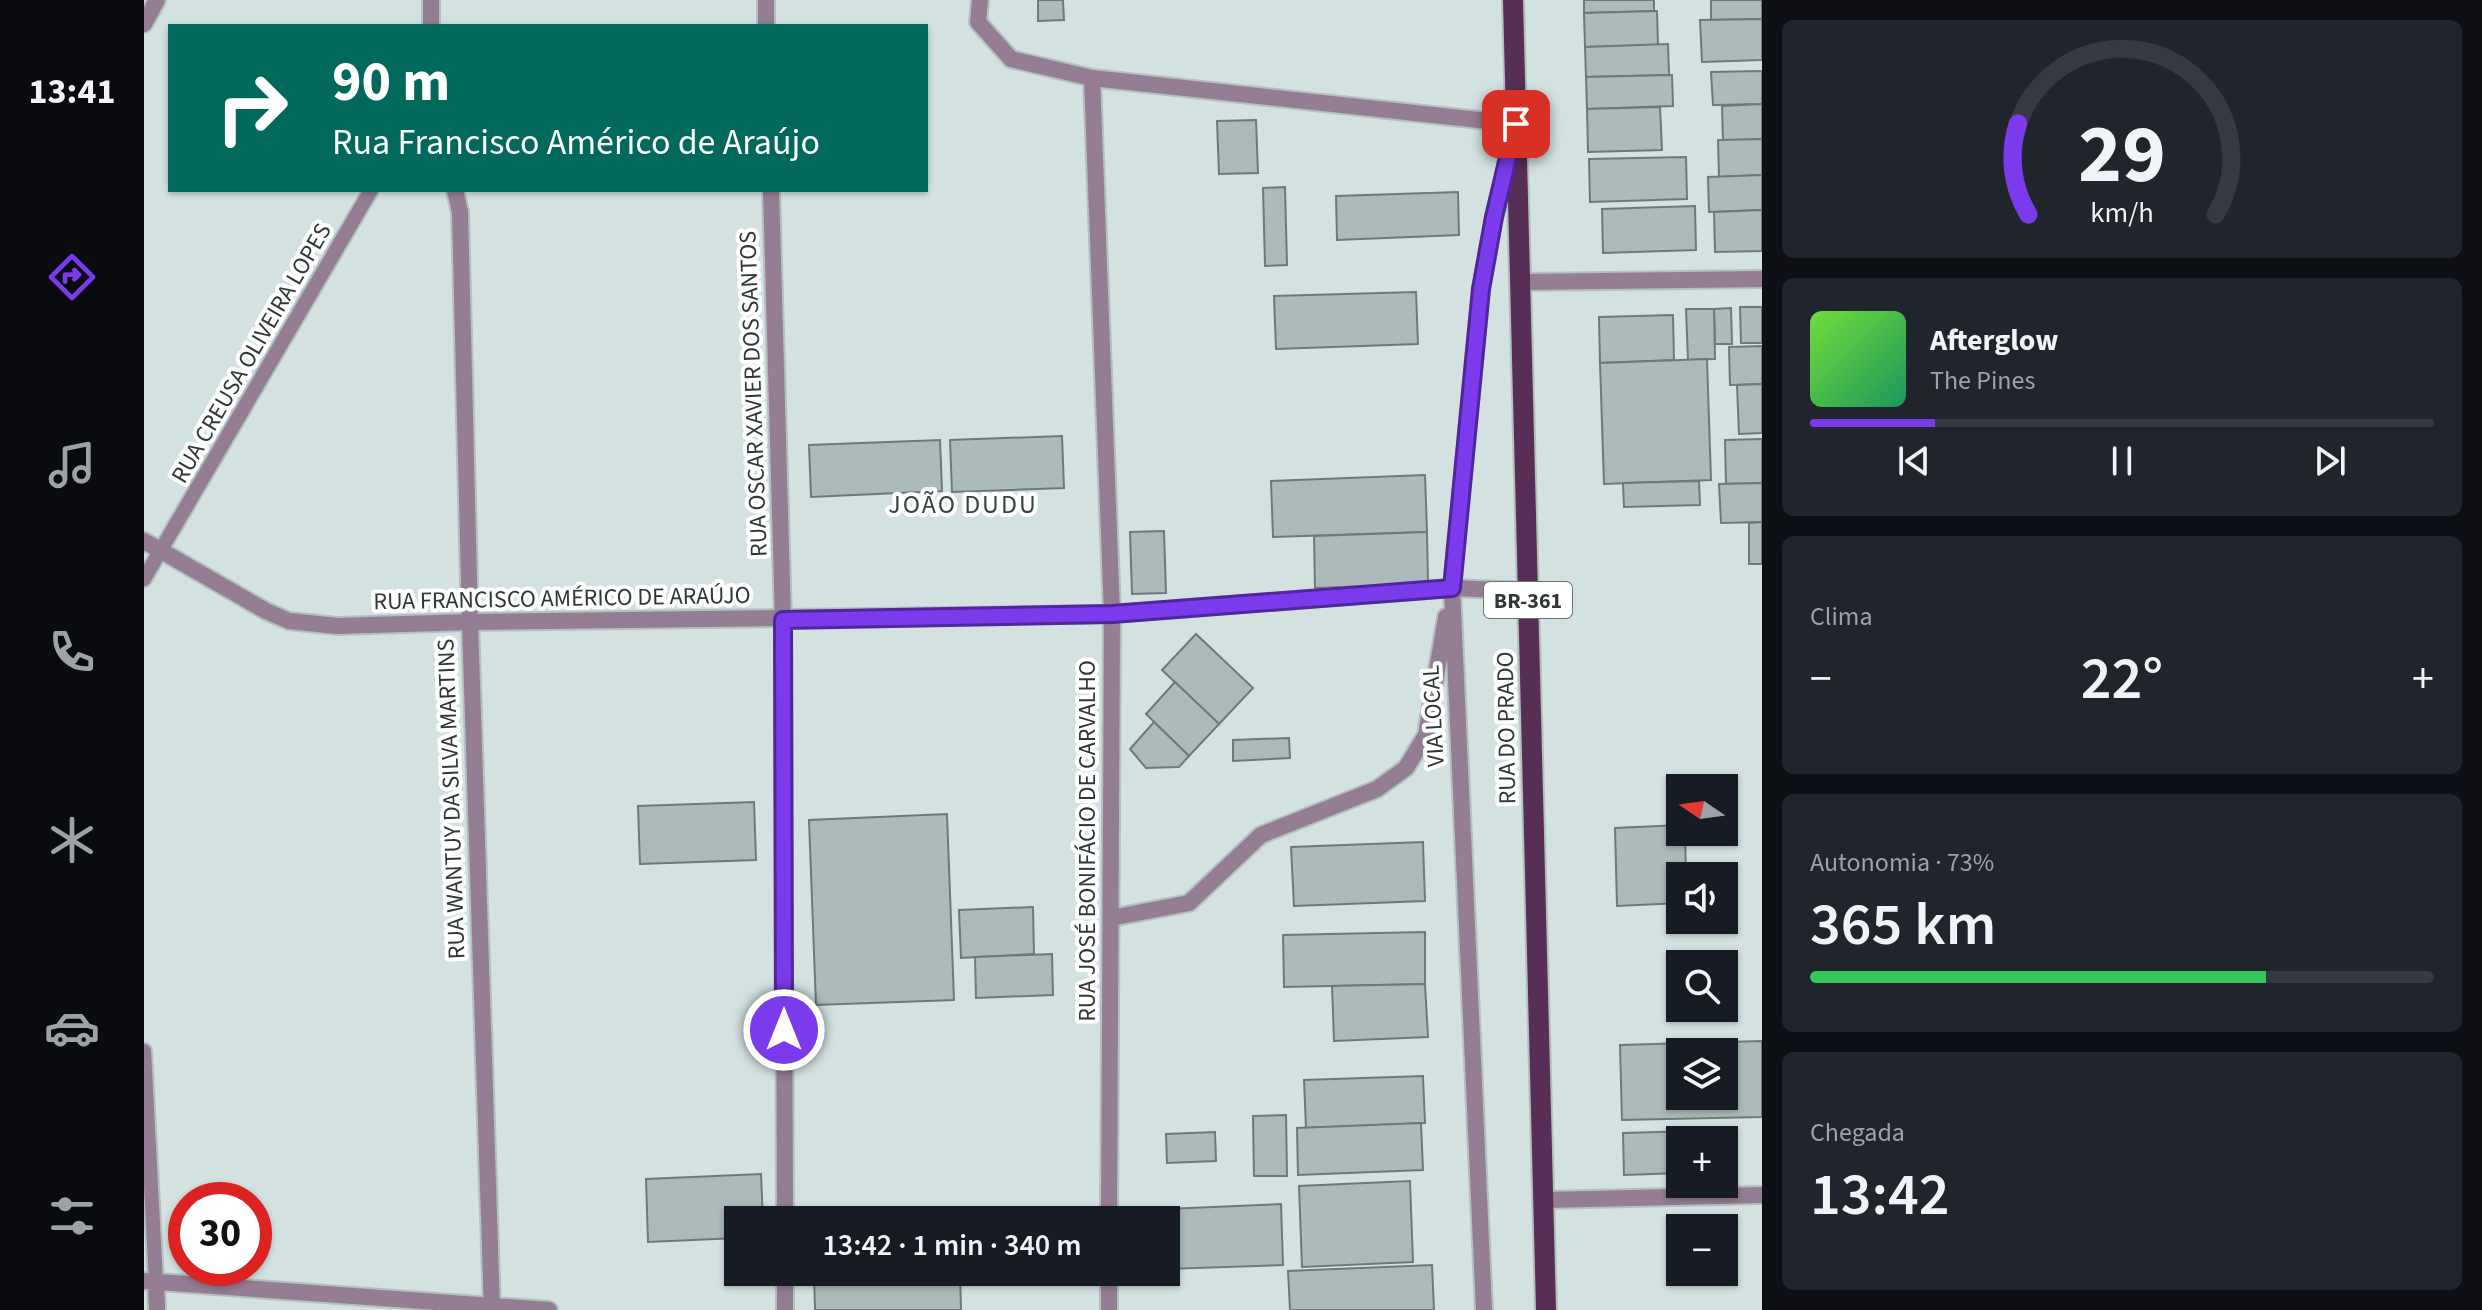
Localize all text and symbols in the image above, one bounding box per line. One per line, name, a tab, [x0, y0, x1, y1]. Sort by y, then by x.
text: 90 m	[332, 43, 450, 122]
icon: right	[200, 56, 304, 160]
text: 13:41	[29, 66, 115, 117]
pin	[1482, 90, 1550, 158]
text: 29	[2078, 96, 2166, 214]
icon: arrive	[1494, 102, 1538, 146]
text: Rua Francisco Américo de Araújo	[332, 117, 820, 168]
text: km/h	[2090, 193, 2154, 233]
street label: RUA CREUSA OLIVEIRA LOPES	[162, 217, 340, 490]
street label: RUA OSCAR XAVIER DOS SANTOS	[730, 230, 777, 558]
icon: directions	[44, 249, 100, 305]
text: Afterglow	[1930, 319, 2058, 362]
text: The Pines	[1930, 362, 2035, 399]
icon: music	[44, 437, 100, 493]
icon: previous	[1892, 439, 1936, 483]
icon: pause	[2100, 439, 2144, 483]
icon: next	[2308, 439, 2352, 483]
district label: JOÃO DUDU	[888, 486, 1038, 523]
street label: RUA FRANCISCO AMÉRICO DE ARAÚJO	[373, 578, 751, 619]
road number: BR-361	[1484, 582, 1572, 618]
text: Clima	[1810, 598, 1873, 635]
icon: phone	[44, 624, 100, 680]
text: 22°	[2081, 637, 2163, 722]
street label: RUA WANTUY DA SILVA MARTINS	[428, 638, 475, 960]
text: −	[1810, 648, 1832, 711]
text: +	[2412, 648, 2434, 711]
street label: RUA DO PRADO	[1488, 651, 1525, 805]
street label: RUA JOSÉ BONIFÁCIO DE CARVALHO	[1070, 660, 1105, 1022]
street label: VIA LOCAL	[1413, 664, 1454, 768]
north arrow	[1666, 774, 1738, 846]
map controls	[1666, 774, 1738, 1286]
icon: climate	[44, 812, 100, 868]
text: Autonomia · 73%	[1810, 844, 1994, 881]
button: sound	[1666, 862, 1738, 934]
text: 365 km	[1810, 883, 1996, 968]
button: search	[1666, 950, 1738, 1022]
position arrow	[742, 988, 826, 1072]
icon: car	[44, 1000, 100, 1056]
button: layers	[1666, 1038, 1738, 1110]
text: Chegada	[1810, 1114, 1905, 1151]
button: +	[1666, 1126, 1738, 1198]
text: 13:42	[1810, 1153, 1950, 1238]
speed limit sign: 30	[168, 1182, 272, 1286]
icon: filters	[44, 1188, 100, 1244]
button: −	[1666, 1214, 1738, 1286]
text: 13:42 · 1 min · 340 m	[822, 1224, 1082, 1267]

